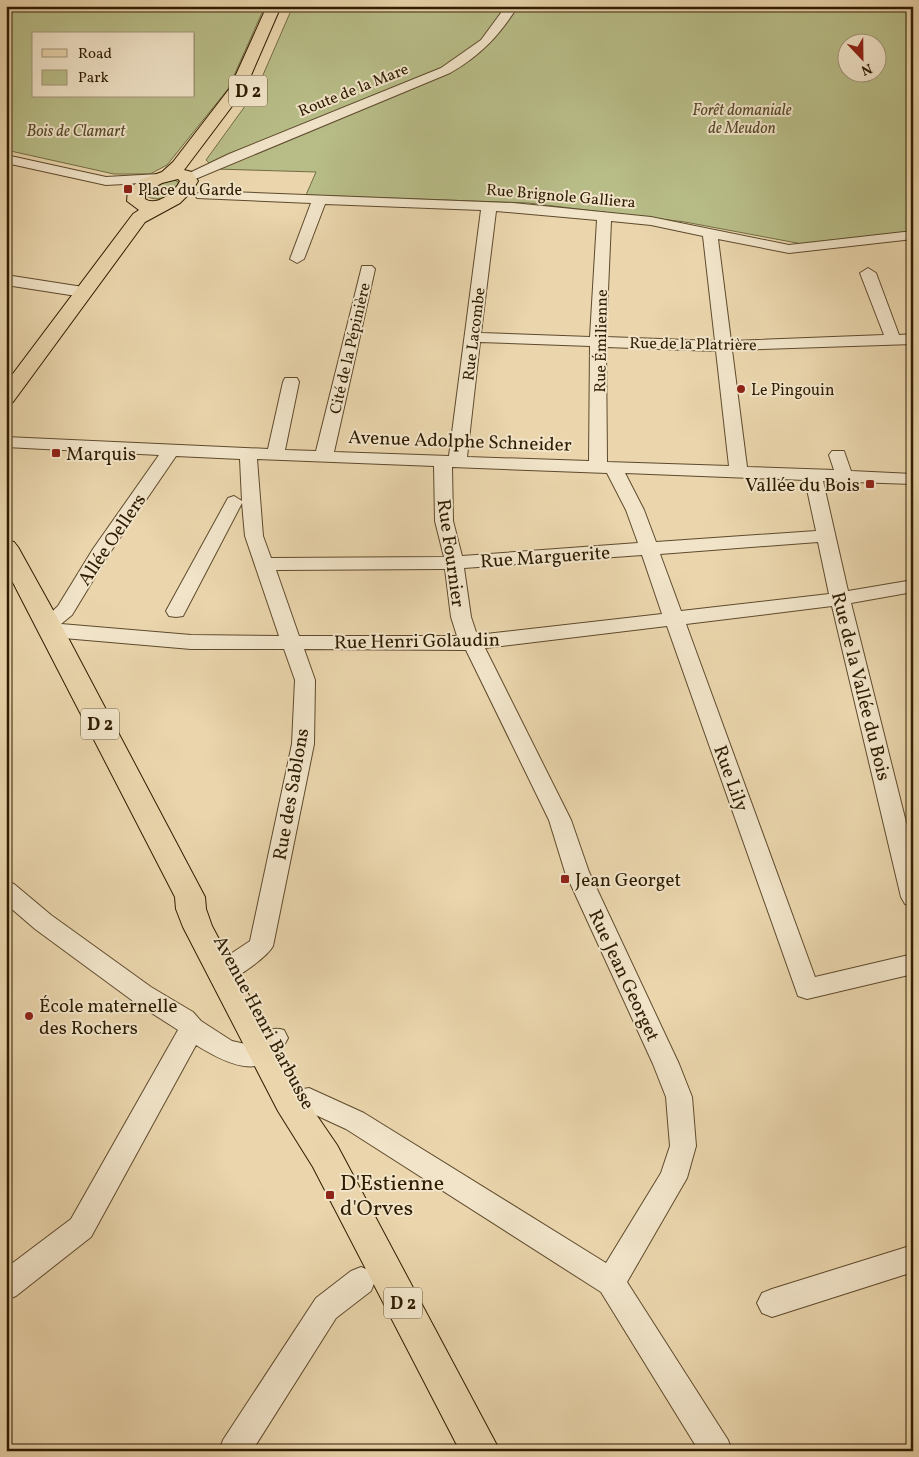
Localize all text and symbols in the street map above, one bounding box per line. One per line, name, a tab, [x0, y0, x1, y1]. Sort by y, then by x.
legend	[32, 32, 195, 98]
north arrow	[836, 32, 886, 82]
text: Road	[78, 44, 112, 65]
text: N	[858, 58, 875, 79]
street label: Route de la Mare	[295, 59, 412, 123]
text: Park	[78, 68, 109, 89]
road number: D 2	[229, 76, 267, 106]
park label: Forêt domaniale de Meudon	[692, 100, 792, 140]
park label: Bois de Clamart	[27, 121, 126, 143]
street label: Rue Brignole Galliera	[485, 179, 637, 214]
place label: Place du Garde	[138, 180, 242, 202]
marker: Place du Garde	[122, 183, 134, 195]
street label: Cité de la Pépinière	[325, 281, 377, 416]
street label: Rue Lacombe	[458, 286, 492, 382]
street label: Rue Émilienne	[590, 289, 614, 393]
street label: Rue de la Platrière	[629, 333, 757, 357]
place label: Le Pingouin	[751, 380, 835, 402]
marker: Le Pingouin	[735, 383, 747, 395]
street label: Avenue Adolphe Schneider	[348, 425, 572, 459]
place label: Marquis	[66, 442, 136, 468]
marker: Marquis	[50, 447, 62, 459]
place label: Vallée du Bois	[745, 473, 860, 499]
marker: Vallée du Bois	[864, 478, 876, 490]
street label: Allée Oellers	[72, 489, 153, 591]
street label: Rue Fournier	[430, 497, 470, 609]
street label: Rue Marguerite	[479, 540, 611, 576]
street label: Rue de la Vallée du Bois	[824, 590, 896, 783]
street label: Rue Henri Golaudin	[334, 628, 500, 656]
road number: D 2	[81, 709, 119, 740]
street label: Rue des Sablons	[268, 726, 316, 862]
street label: Rue Lily	[706, 742, 754, 815]
place label: Jean Georget	[575, 868, 682, 894]
marker: Jean Georget	[559, 873, 571, 885]
street label: Rue Jean Georget	[581, 906, 665, 1046]
street label: Avenue Henri Barbusse	[206, 931, 320, 1115]
place label: École maternelle des Rochers	[39, 994, 177, 1042]
marker: École maternelle des Rochers	[23, 1010, 35, 1022]
place label: D'Estienne d'Orves	[340, 1169, 444, 1225]
marker: D'Estienne d'Orves	[324, 1189, 336, 1201]
road number: D 2	[384, 1288, 422, 1319]

